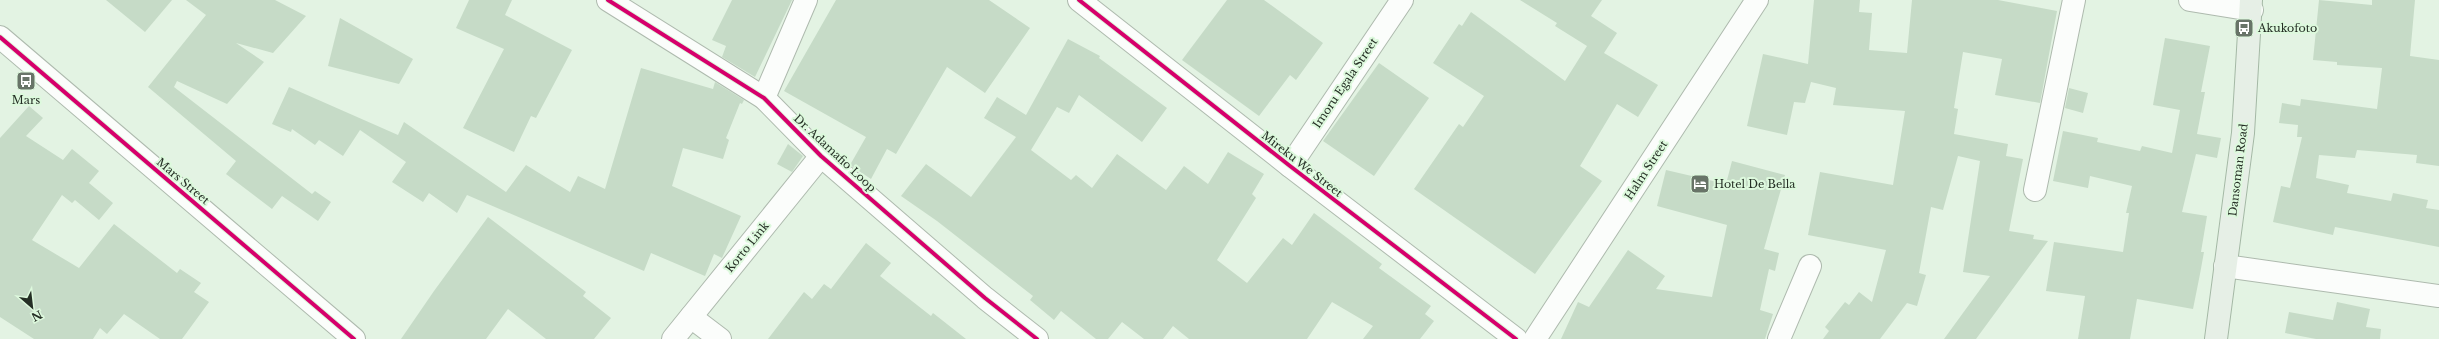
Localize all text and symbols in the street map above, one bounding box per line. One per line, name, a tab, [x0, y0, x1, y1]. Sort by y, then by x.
bus stop icon: Akukofoto	[2233, 17, 2255, 39]
place label: Akukofoto	[2257, 21, 2317, 35]
street label: Imoru Egala Street	[1310, 35, 1381, 131]
bus stop icon: Mars	[15, 70, 37, 92]
place label: Mars	[12, 93, 40, 107]
street label: Dr. Adamafio Loop	[791, 111, 879, 195]
street label: Dansoman Road	[2225, 122, 2251, 217]
street label: Mireku We Street	[1259, 128, 1346, 200]
street label: Halm Street	[1622, 137, 1671, 202]
street label: Mars Street	[154, 155, 213, 208]
hotel icon: Hotel De Bella	[1689, 173, 1711, 195]
place label: Hotel De Bella	[1714, 177, 1796, 191]
street label: Korto Link	[722, 219, 772, 275]
north arrow	[12, 287, 52, 327]
text: N	[28, 307, 45, 325]

